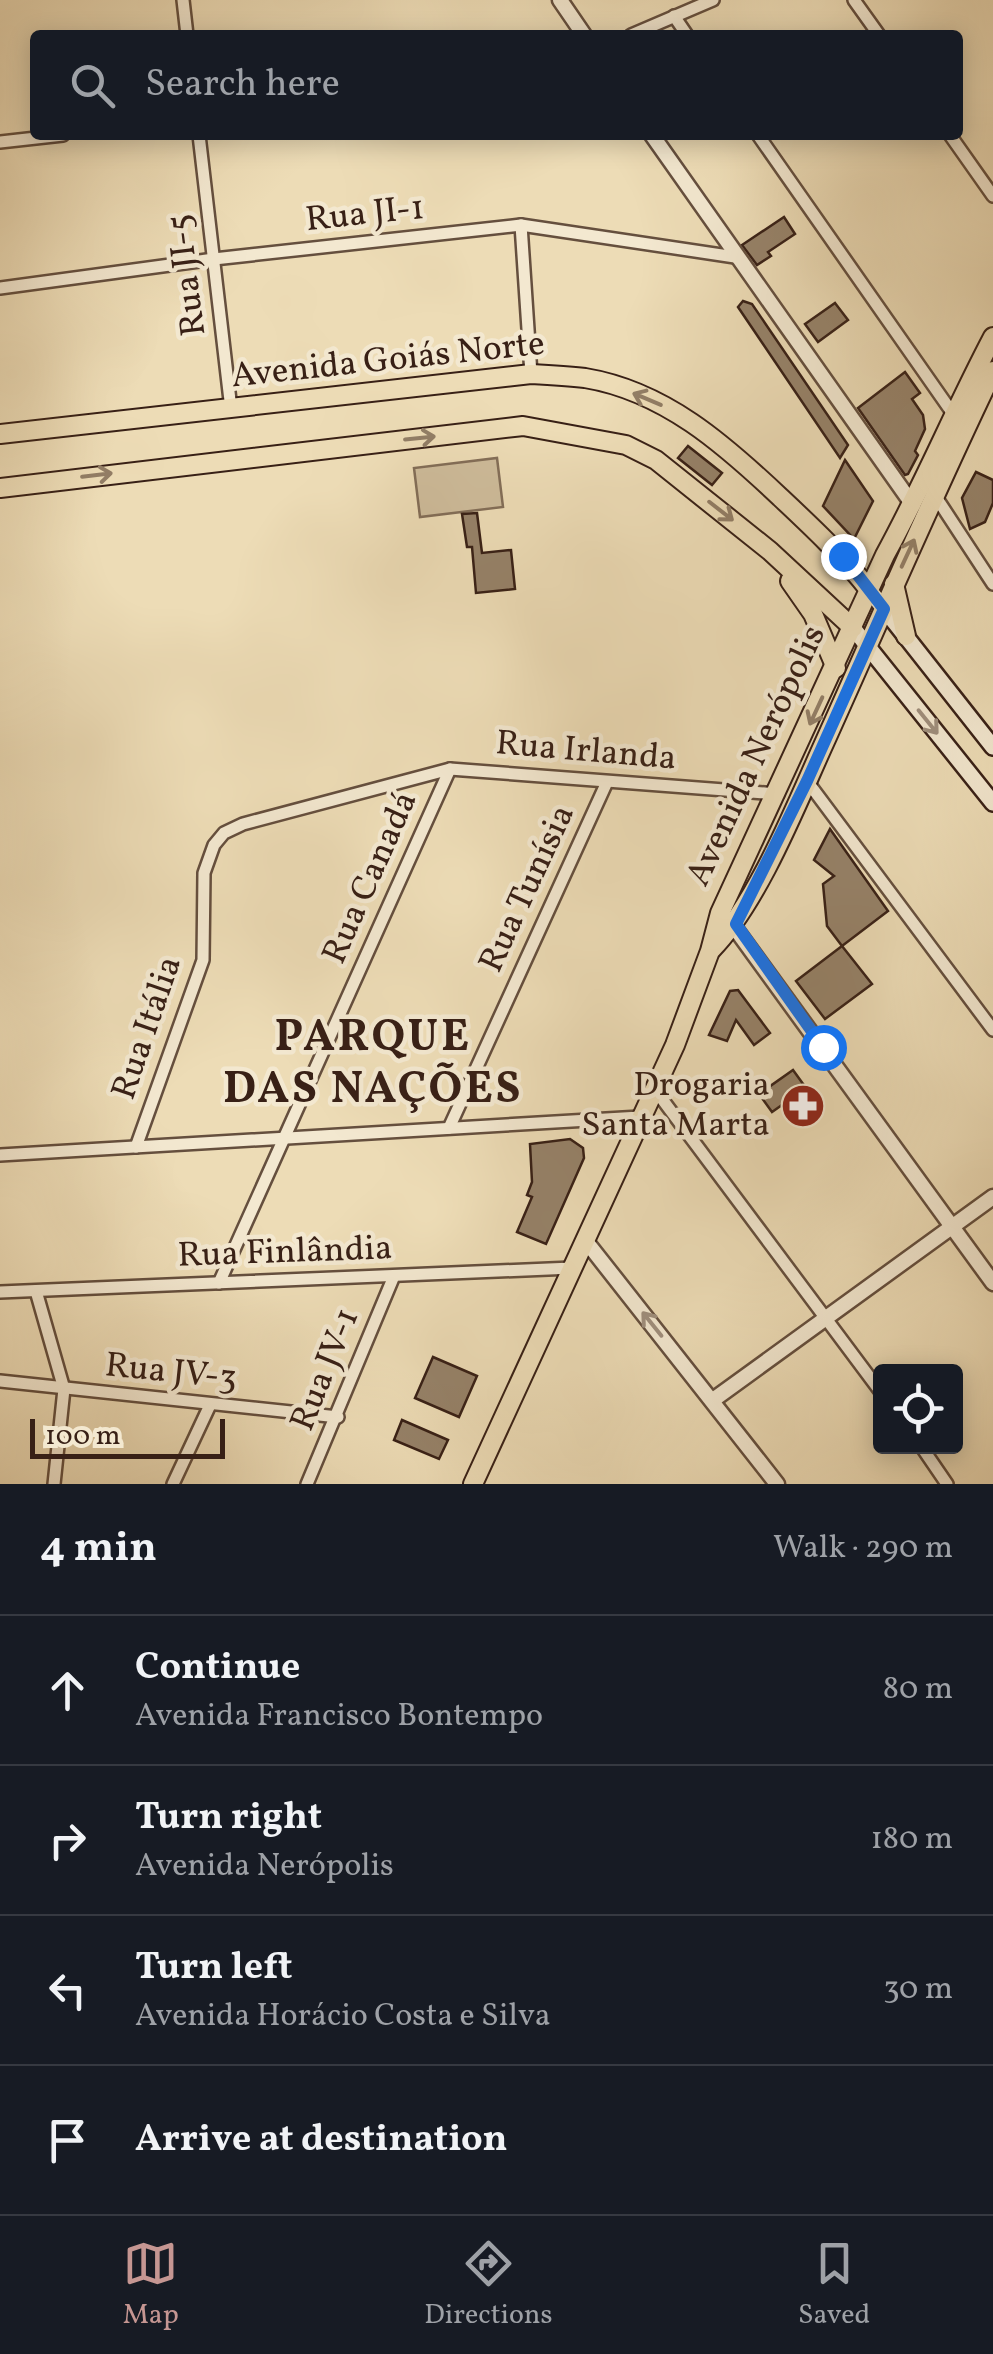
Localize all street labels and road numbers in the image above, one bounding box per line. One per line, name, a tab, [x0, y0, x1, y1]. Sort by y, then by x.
street label: Rua JI-1	[303, 185, 427, 245]
street label: Rua JI-5	[157, 211, 219, 339]
street label: Avenida Goiás Norte	[229, 321, 547, 401]
street label: Avenida Nerópolis	[675, 618, 839, 894]
street label: Rua Irlanda	[494, 720, 678, 784]
street label: Rua Canadá	[312, 784, 430, 972]
street label: Rua Tunísia	[468, 797, 588, 981]
street label: Rua Itália	[101, 950, 195, 1106]
street label: Rua Finlândia	[177, 1225, 393, 1281]
street label: Rua JV-1	[280, 1302, 372, 1438]
street label: Rua JV-3	[103, 1342, 239, 1404]

